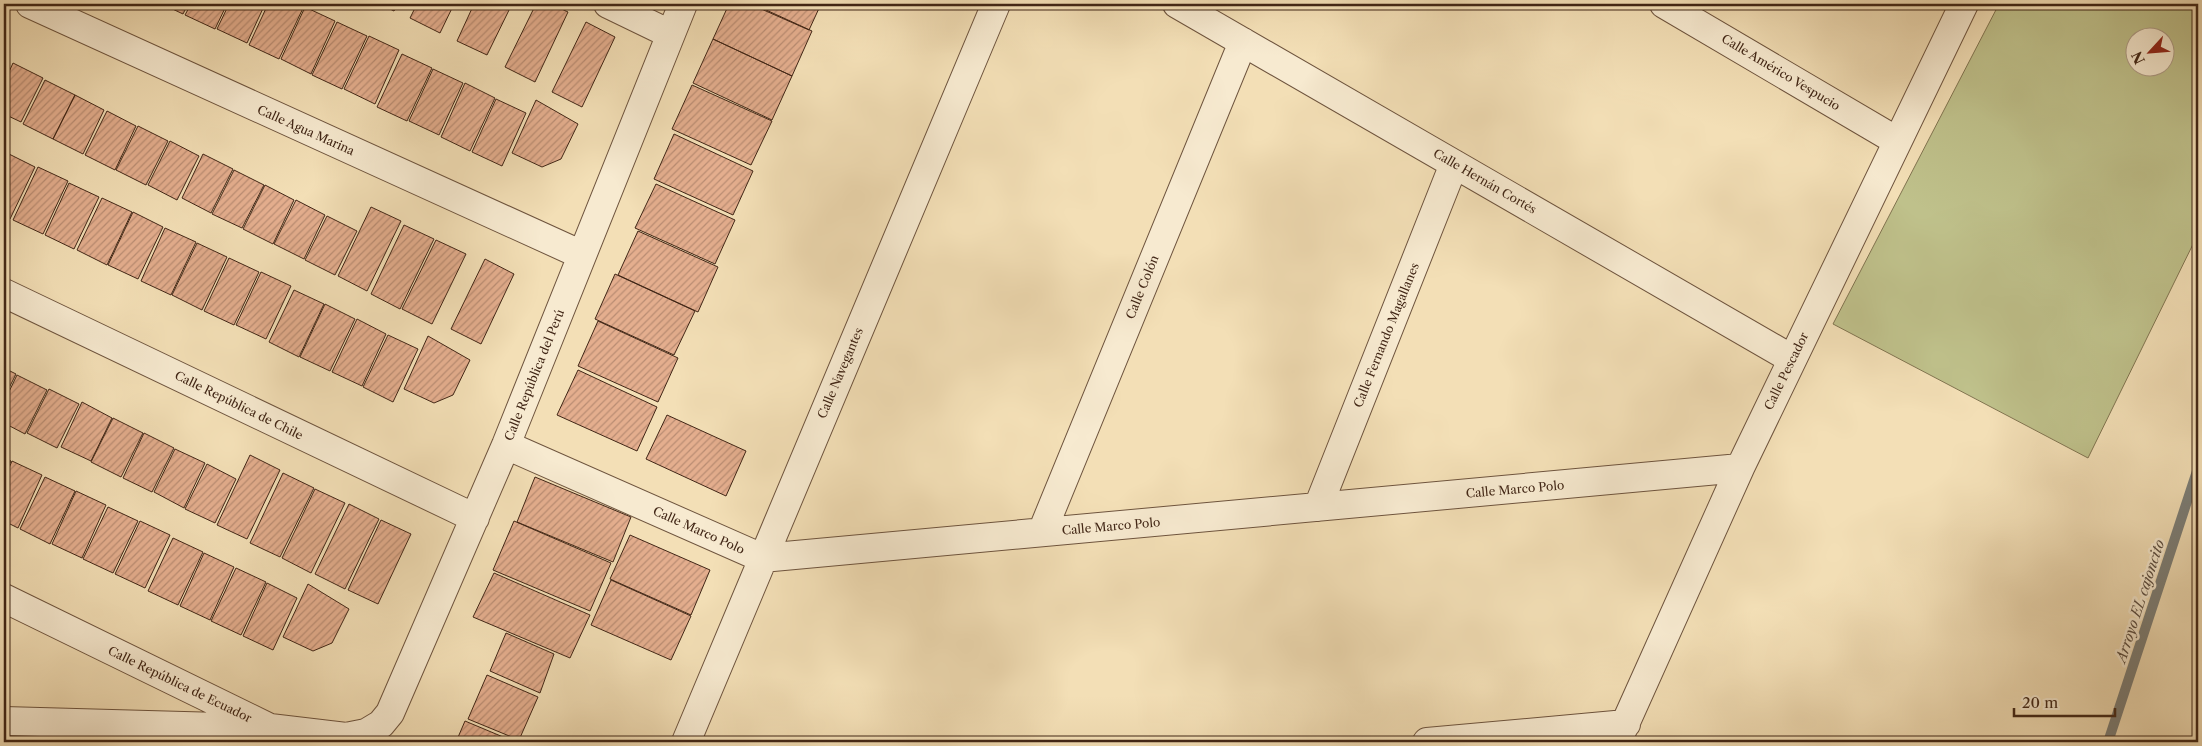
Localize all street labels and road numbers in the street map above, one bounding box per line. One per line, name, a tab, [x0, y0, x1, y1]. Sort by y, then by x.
street label: Calle Américo Vespucio	[1719, 31, 1843, 113]
street label: Calle Agua Marina	[255, 102, 358, 158]
street label: Calle Hernán Cortés	[1431, 145, 1539, 217]
street label: Calle Colón	[1122, 252, 1162, 321]
street label: Calle Fernando Magallanes	[1350, 260, 1422, 410]
street label: Calle República del Perú	[501, 306, 568, 443]
street label: Calle Navegantes	[814, 325, 866, 421]
street label: Calle Pescador	[1761, 330, 1811, 412]
street label: Calle República de Chile	[172, 367, 306, 443]
street label: Calle Marco Polo	[1465, 477, 1565, 501]
street label: Calle Marco Polo	[651, 503, 747, 557]
street label: Calle Marco Polo	[1061, 514, 1161, 538]
street label: Calle República de Ecuador	[106, 643, 254, 725]

